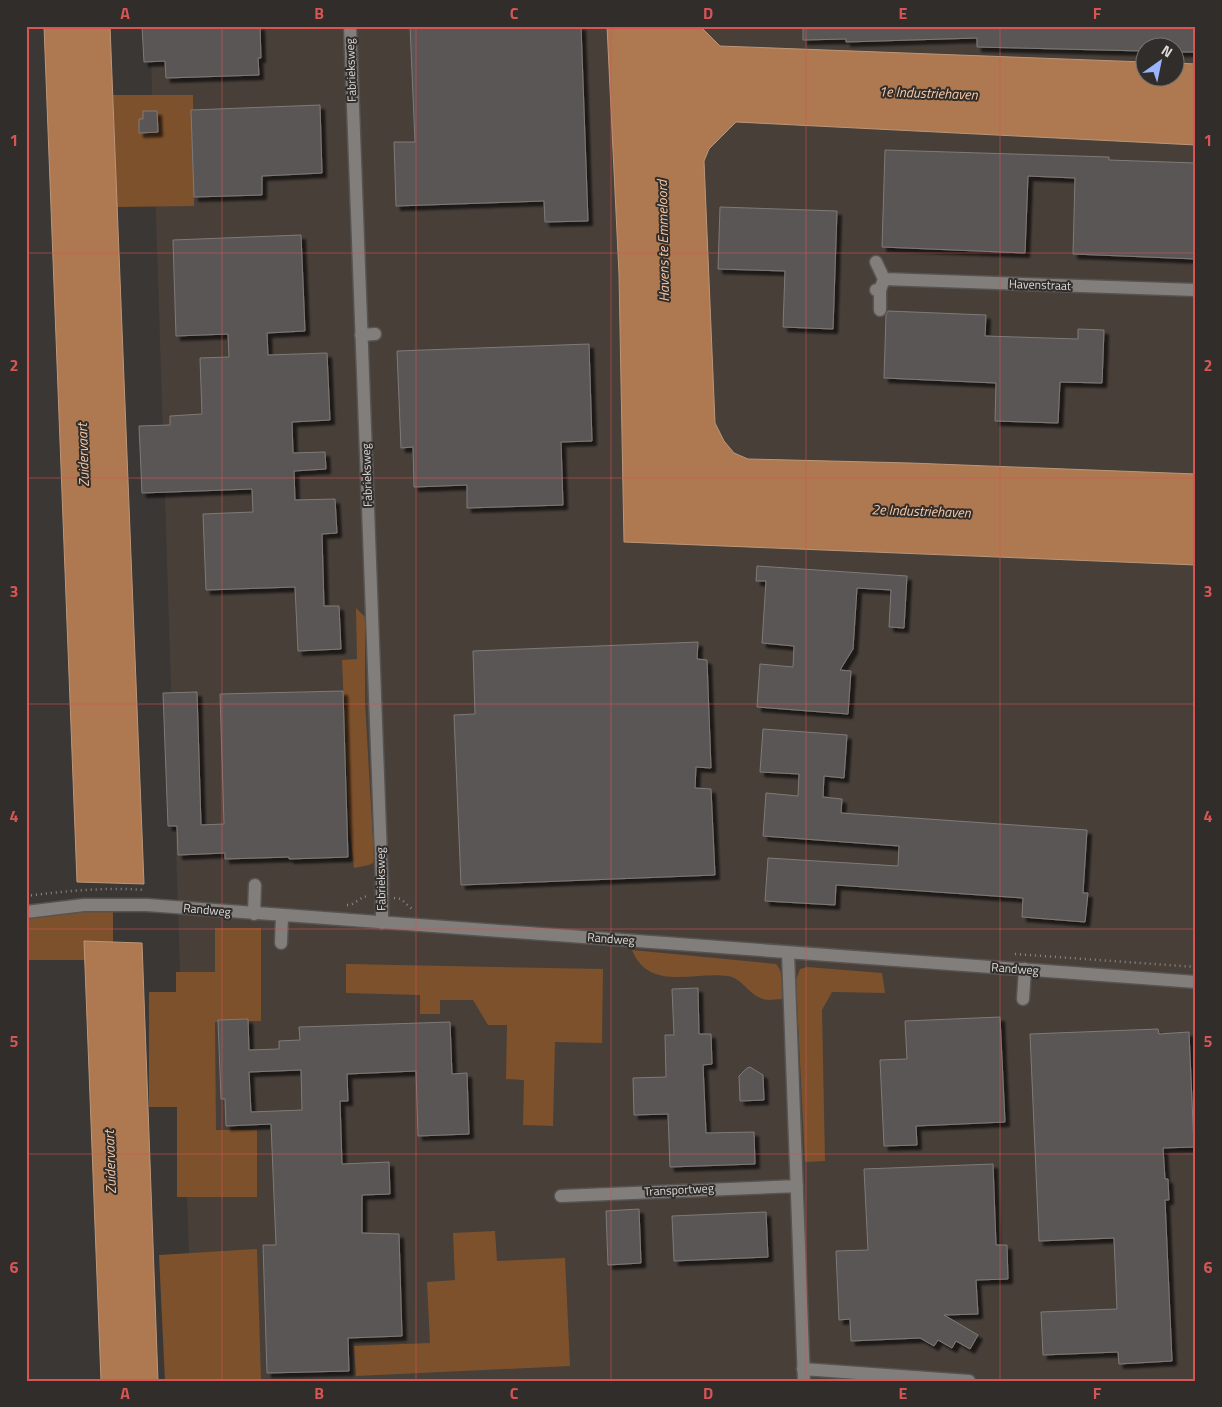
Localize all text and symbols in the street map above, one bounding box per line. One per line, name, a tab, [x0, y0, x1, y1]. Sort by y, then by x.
text: A	[120, 1, 130, 25]
text: B	[314, 1, 324, 25]
text: C	[510, 1, 519, 25]
text: D	[703, 1, 713, 25]
text: E	[899, 1, 908, 25]
text: F	[1093, 1, 1102, 25]
street label: Fabrieksweg	[340, 38, 361, 102]
north arrow	[1134, 38, 1184, 88]
text: N	[1158, 39, 1177, 62]
water label: 1e Industriehaven	[878, 80, 979, 105]
text: 1	[10, 128, 18, 152]
text: 1	[1204, 128, 1212, 152]
water label: Havens te Emmeloord	[651, 178, 674, 302]
street label: Havenstraat	[1009, 274, 1072, 295]
text: 2	[10, 353, 18, 377]
text: 2	[1204, 353, 1212, 377]
water label: Zuidervaart	[71, 421, 94, 487]
street label: Fabrieksweg	[356, 443, 377, 507]
water label: 2e Industriehaven	[871, 498, 972, 523]
text: 3	[10, 579, 18, 603]
text: 3	[1204, 579, 1212, 603]
text: 4	[10, 804, 19, 828]
text: 4	[1204, 804, 1213, 828]
street label: Fabrieksweg	[370, 847, 391, 911]
street label: Randweg	[183, 898, 232, 921]
street label: Randweg	[587, 927, 635, 950]
street label: Randweg	[991, 957, 1039, 980]
text: 5	[10, 1029, 19, 1053]
text: 5	[1204, 1029, 1213, 1053]
water label: Zuidervaart	[98, 1128, 121, 1194]
street label: Transportweg	[644, 1178, 714, 1201]
text: 6	[10, 1255, 19, 1279]
text: 6	[1204, 1255, 1213, 1279]
text: A	[120, 1381, 130, 1405]
text: B	[314, 1381, 324, 1405]
text: C	[510, 1381, 519, 1405]
text: D	[703, 1381, 713, 1405]
text: E	[899, 1381, 908, 1405]
text: F	[1093, 1381, 1102, 1405]

